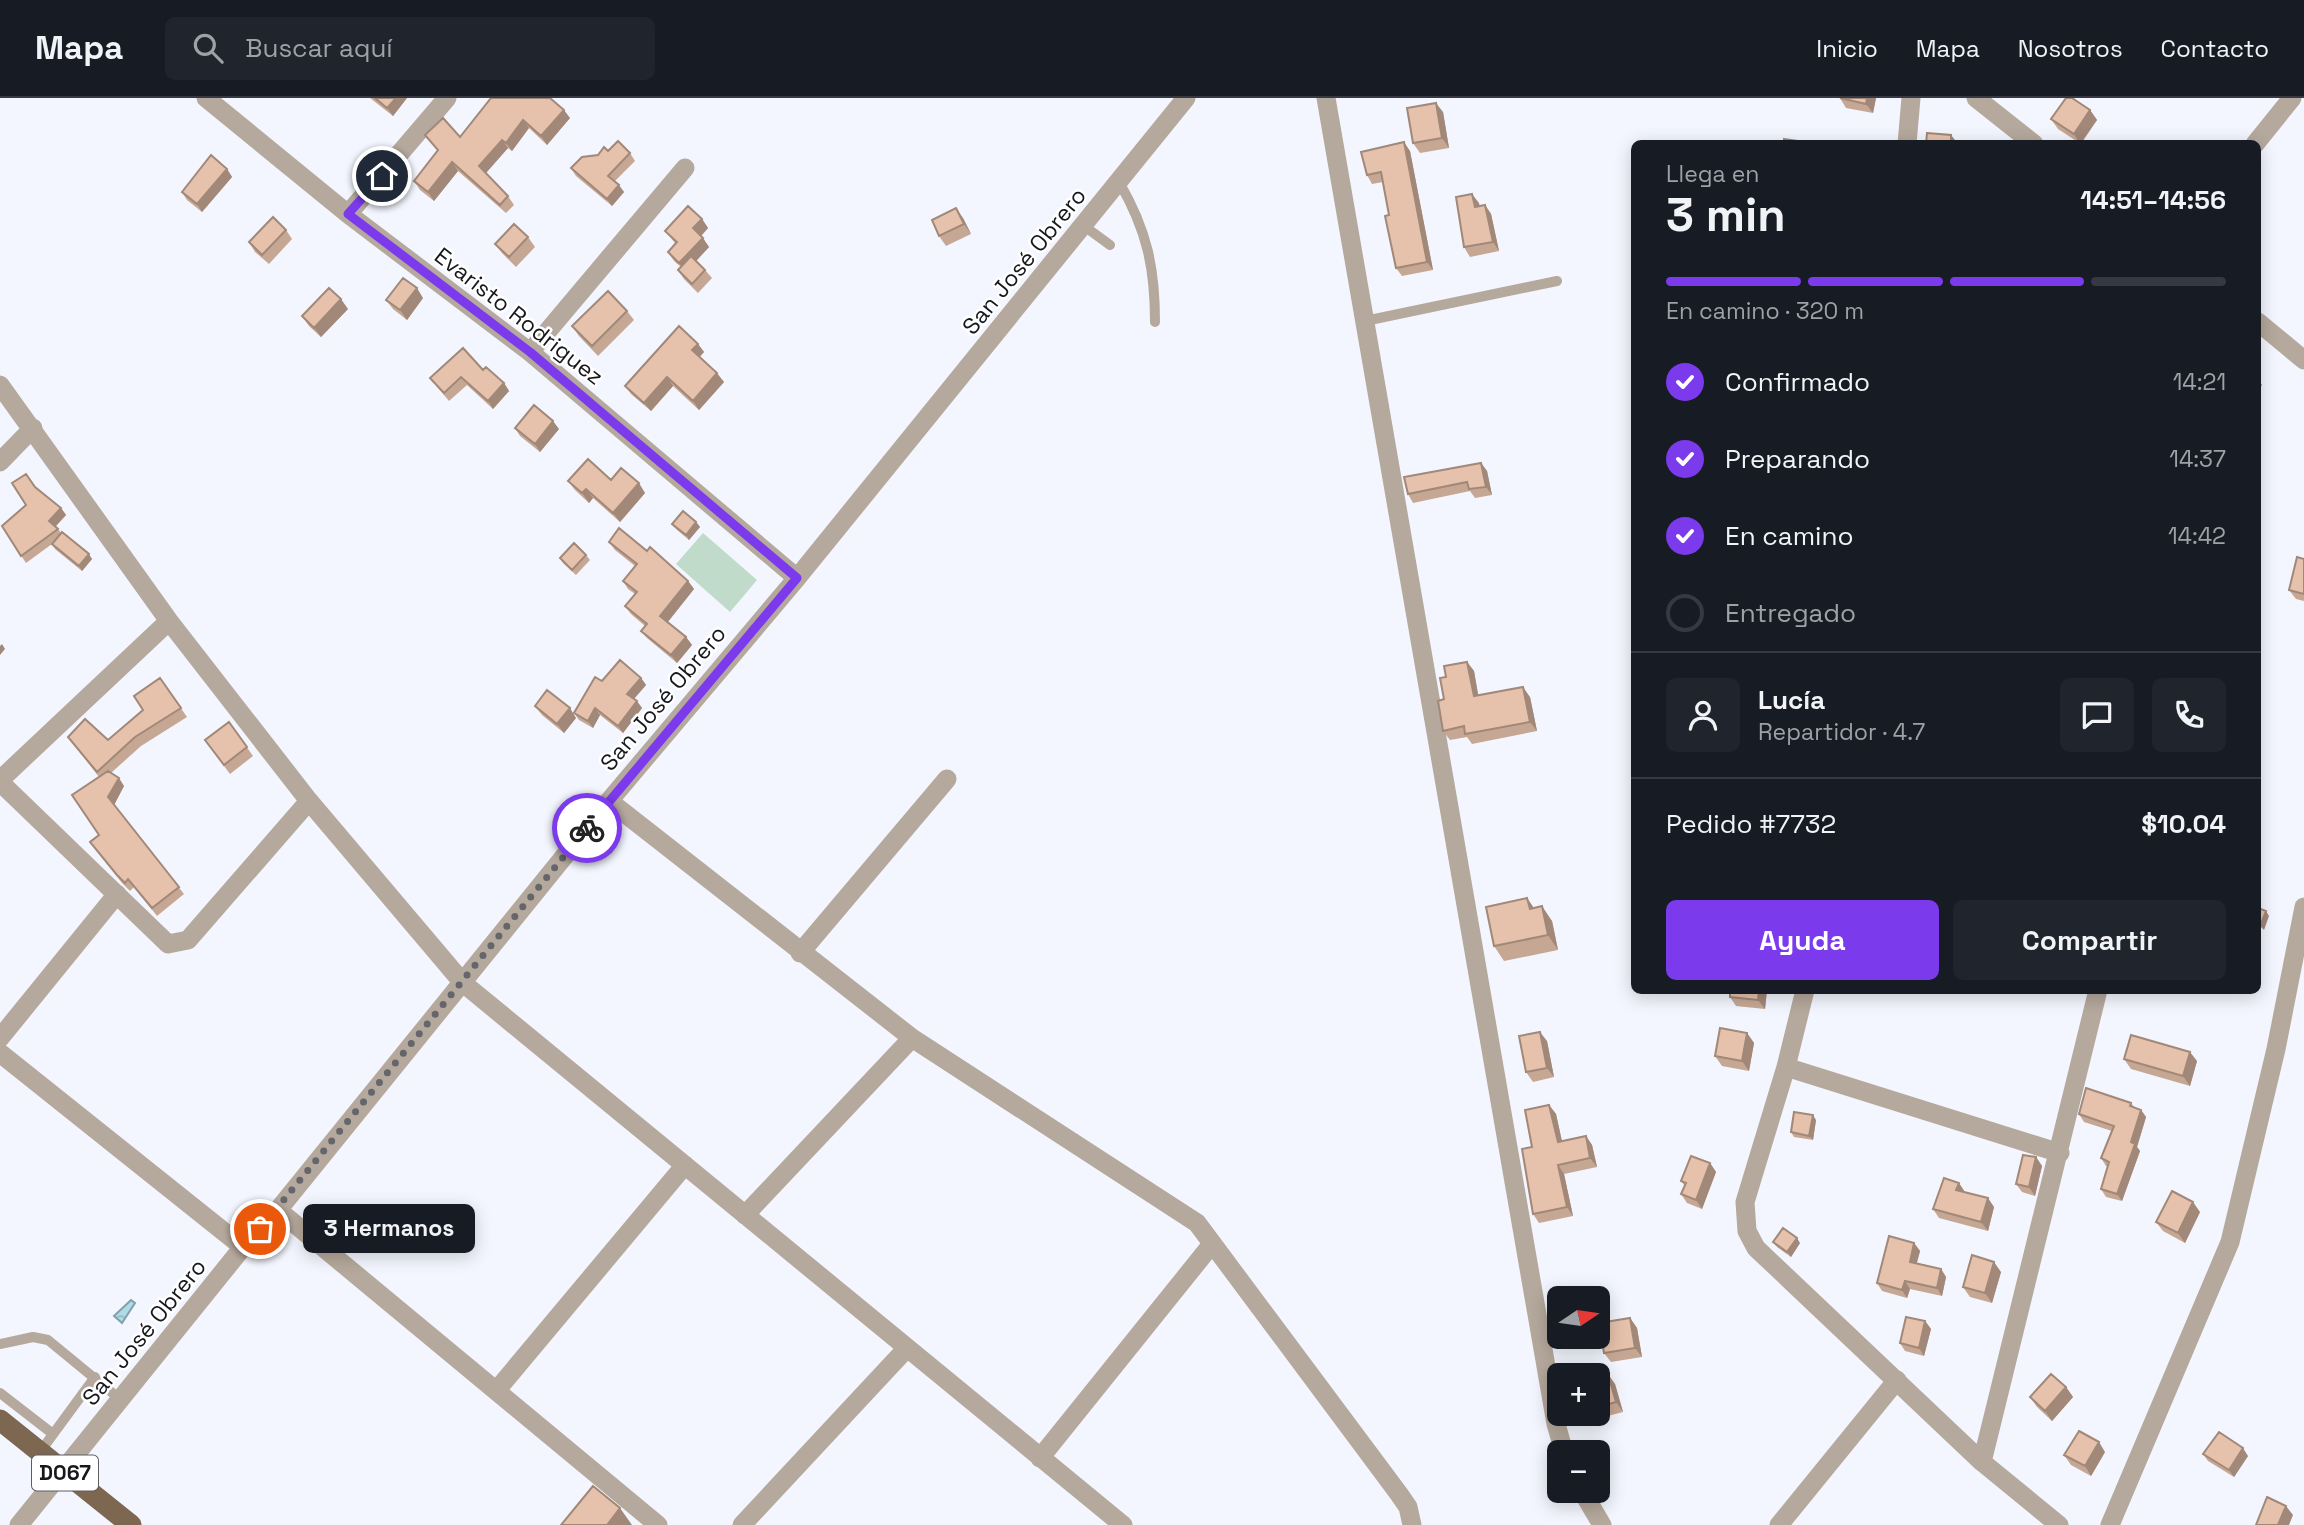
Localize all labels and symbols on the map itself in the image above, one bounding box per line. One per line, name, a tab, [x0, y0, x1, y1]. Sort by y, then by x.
pin	[352, 146, 412, 206]
street label: San José Obrero	[955, 181, 1093, 341]
street label: Evaristo Rodriguez	[428, 241, 610, 391]
street label: San José Obrero	[593, 619, 733, 777]
courier	[552, 793, 622, 863]
pin	[230, 1199, 290, 1259]
callout: 3 Hermanos	[302, 1204, 474, 1254]
street label: San José Obrero	[75, 1252, 213, 1412]
north arrow	[1547, 1286, 1610, 1349]
road number: D067	[32, 1456, 98, 1490]

